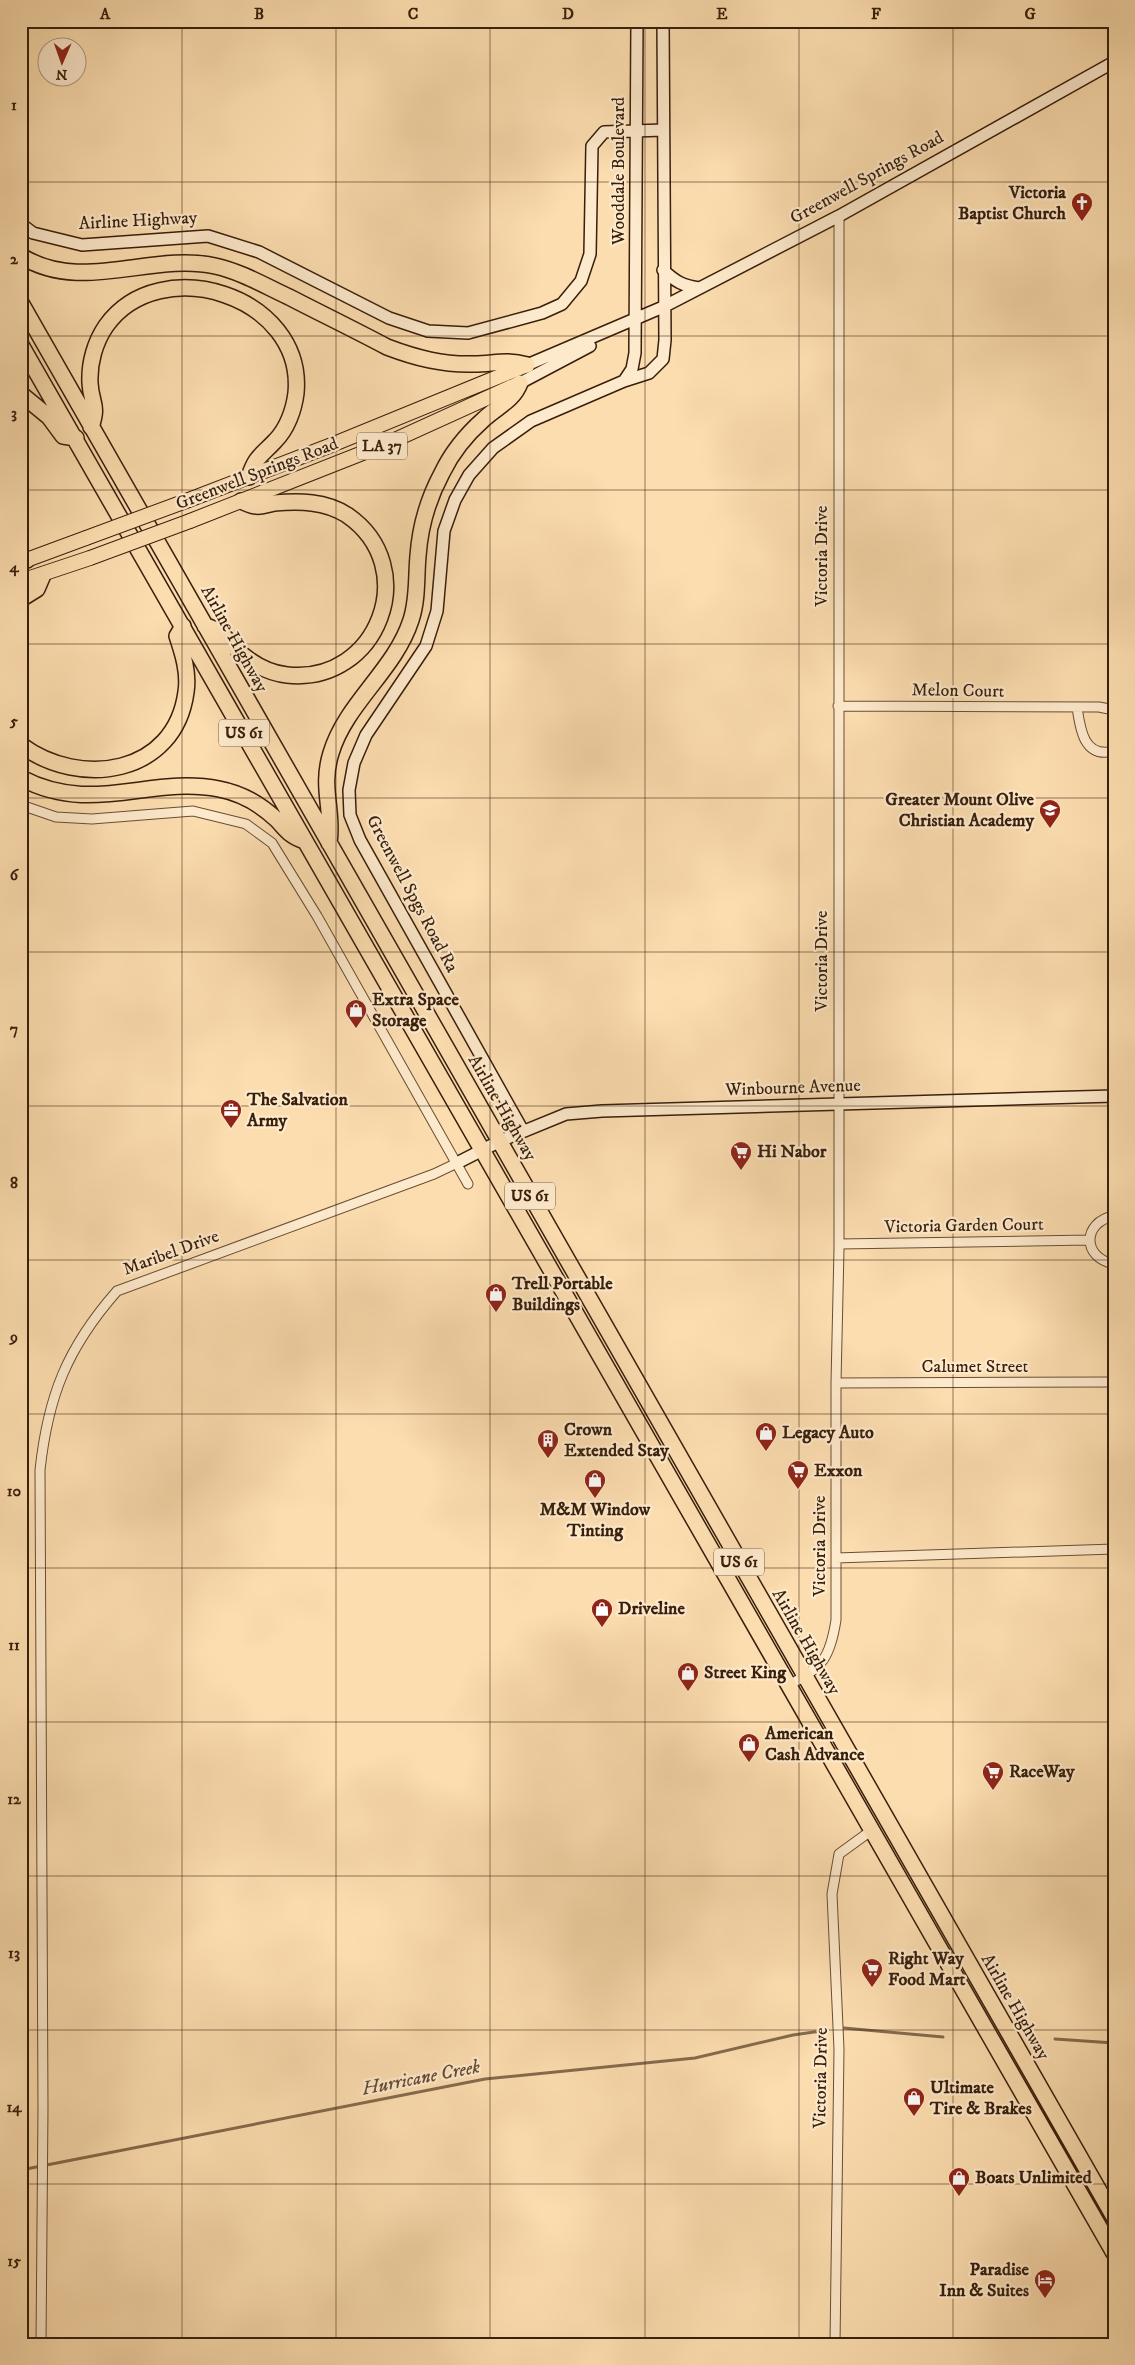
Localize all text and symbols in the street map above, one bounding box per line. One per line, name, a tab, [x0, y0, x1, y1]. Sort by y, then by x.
text: A	[99, 4, 111, 24]
text: B	[254, 4, 264, 24]
text: C	[408, 4, 418, 24]
text: D	[562, 4, 574, 24]
text: E	[716, 4, 728, 24]
text: F	[871, 4, 881, 24]
text: G	[1024, 4, 1036, 24]
north arrow	[38, 38, 88, 88]
text: N	[55, 65, 68, 83]
text: 1	[11, 95, 17, 115]
street label: Wooddale Boulevard	[608, 97, 630, 246]
street label: Greenwell Springs Road	[786, 127, 948, 229]
place label: Victoria Baptist Church	[958, 182, 1067, 225]
church icon: Victoria Baptist Church	[1070, 191, 1094, 222]
street label: Airline Highway	[78, 207, 198, 235]
text: 2	[10, 249, 19, 269]
text: 3	[11, 403, 17, 423]
road number: LA 37	[357, 432, 407, 460]
street label: Greenwell Springs Road	[173, 433, 341, 515]
street label: Victoria Drive	[811, 505, 833, 608]
text: 4	[8, 557, 19, 577]
street label: Airline Highway	[196, 582, 273, 697]
street label: Melon Court	[911, 679, 1005, 703]
text: 5	[9, 711, 18, 731]
road number: US 61	[219, 720, 269, 746]
place label: Greater Mount Olive Christian Academy	[885, 789, 1035, 832]
school or university icon: Greater Mount Olive Christian Academy	[1038, 798, 1062, 829]
street label: Greenwell Spgs Road Ra	[361, 812, 463, 977]
text: 6	[10, 865, 20, 885]
street label: Victoria Drive	[811, 910, 833, 1013]
place label: Extra Space Storage	[372, 989, 459, 1032]
shop icon: Extra Space Storage	[344, 998, 368, 1029]
text: 7	[10, 1019, 18, 1039]
street label: Airline Highway	[463, 1051, 541, 1165]
street label: Winbourne Avenue	[724, 1075, 861, 1101]
place label: The Salvation Army	[246, 1089, 348, 1132]
office icon: The Salvation Army	[219, 1098, 243, 1129]
supermarket icon: Hi Nabor	[729, 1140, 753, 1171]
place label: Hi Nabor	[757, 1141, 827, 1163]
text: 8	[10, 1173, 18, 1193]
road number: US 61	[505, 1182, 555, 1210]
street label: Victoria Garden Court	[883, 1214, 1044, 1238]
street label: Maribel Drive	[120, 1225, 222, 1281]
place label: Trell Portable Buildings	[511, 1273, 613, 1316]
shop icon: Trell Portable Buildings	[484, 1282, 508, 1313]
text: 9	[9, 1327, 18, 1347]
street label: Calumet Street	[922, 1356, 1029, 1378]
place label: Crown Extended Stay	[564, 1419, 669, 1462]
shop icon: Legacy Auto	[754, 1421, 778, 1452]
place label: Legacy Auto	[782, 1422, 874, 1444]
building icon: Crown Extended Stay	[536, 1428, 560, 1459]
supermarket icon: Exxon	[786, 1459, 810, 1490]
place label: Exxon	[814, 1460, 863, 1482]
shop icon: M&M Window Tinting	[583, 1468, 607, 1499]
text: 10	[7, 1481, 22, 1501]
street label: Victoria Drive	[809, 1495, 831, 1598]
place label: M&M Window Tinting	[540, 1499, 651, 1542]
road number: US 61	[714, 1548, 764, 1575]
street label: Airline Highway	[767, 1585, 845, 1699]
shop icon: Driveline	[590, 1597, 614, 1628]
place label: Driveline	[618, 1598, 685, 1620]
text: 11	[8, 1635, 20, 1655]
shop icon: Street King	[676, 1661, 700, 1692]
place label: Street King	[704, 1662, 787, 1684]
place label: American Cash Advance	[764, 1723, 865, 1766]
shop icon: American Cash Advance	[737, 1732, 761, 1763]
supermarket icon: RaceWay	[981, 1760, 1005, 1791]
place label: RaceWay	[1009, 1761, 1075, 1783]
text: 12	[7, 1789, 22, 1809]
text: 13	[8, 1943, 20, 1963]
place label: Right Way Food Mart	[888, 1948, 966, 1991]
street label: Airline Highway	[976, 1950, 1054, 2064]
supermarket icon: Right Way Food Mart	[860, 1957, 884, 1988]
street label: Victoria Drive	[809, 2027, 833, 2130]
water label: Hurricane Creek	[359, 2055, 482, 2101]
place label: Ultimate Tire & Brakes	[929, 2077, 1032, 2120]
shop icon: Ultimate Tire & Brakes	[902, 2086, 926, 2117]
text: 14	[6, 2097, 22, 2117]
shop icon: Boats Unlimited	[947, 2166, 971, 2197]
place label: Boats Unlimited	[975, 2167, 1093, 2189]
text: 15	[7, 2251, 21, 2271]
place label: Paradise Inn & Suites	[939, 2259, 1030, 2302]
hotel icon: Paradise Inn & Suites	[1033, 2268, 1057, 2299]

